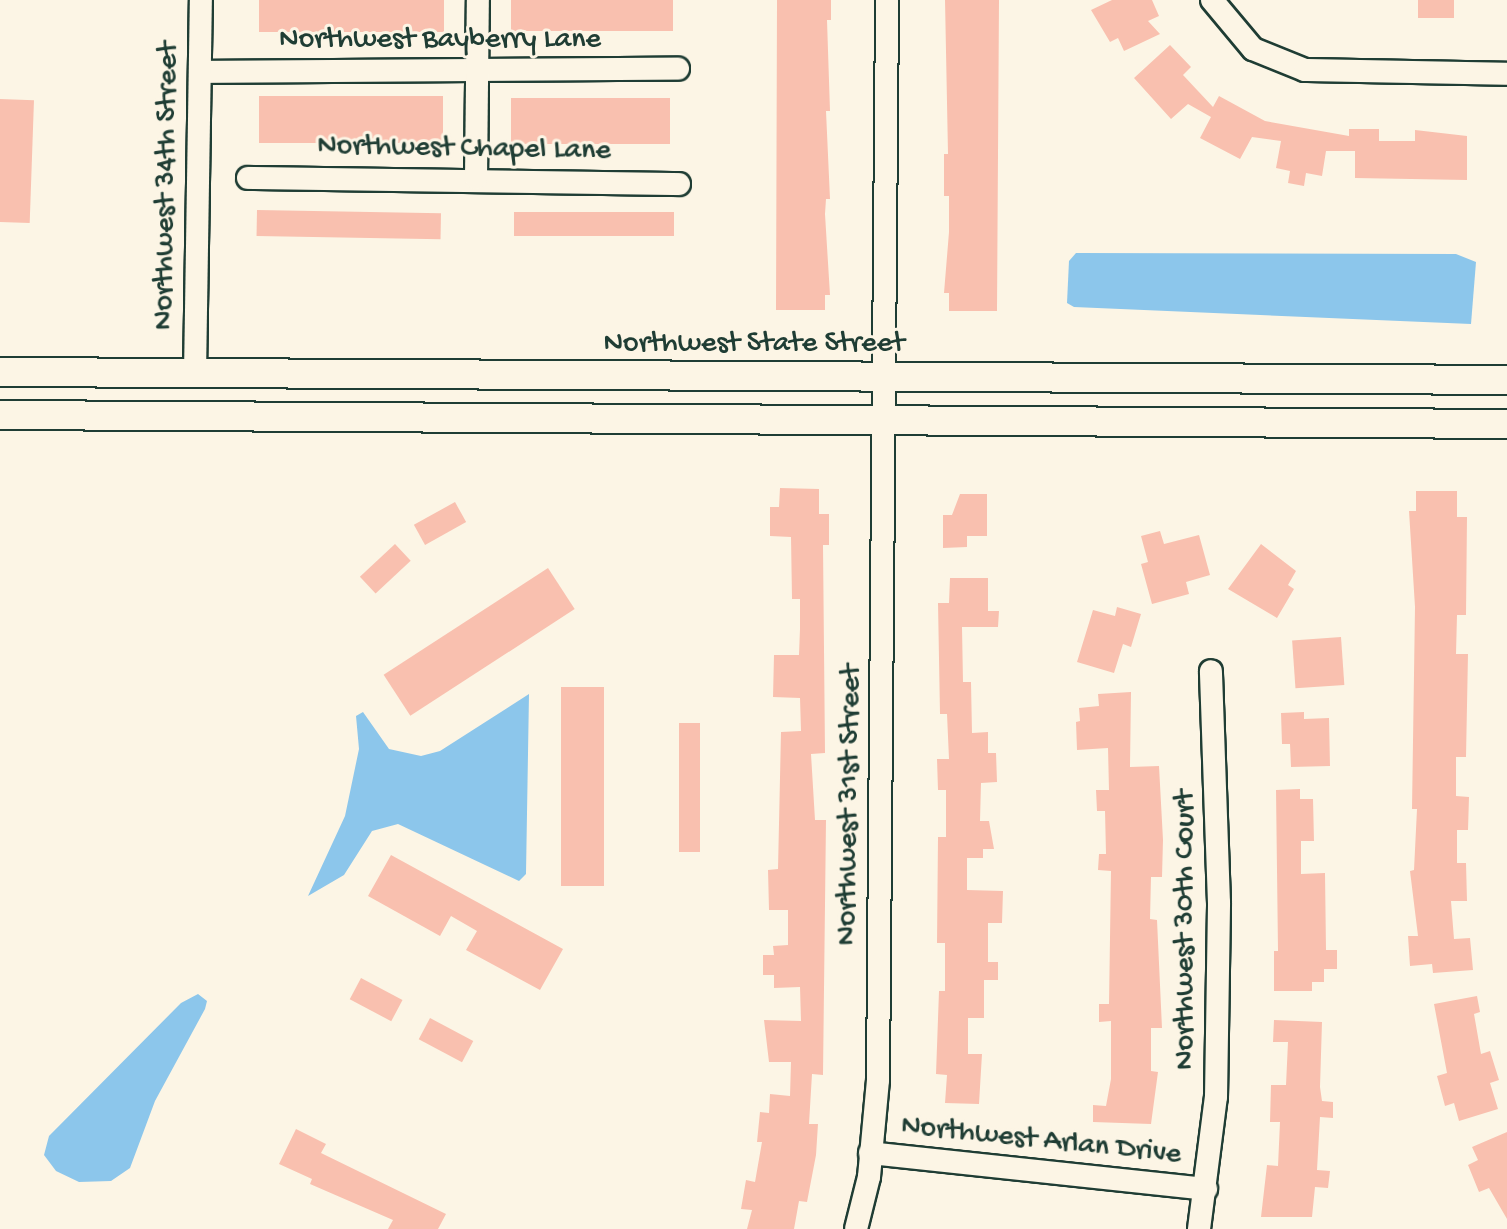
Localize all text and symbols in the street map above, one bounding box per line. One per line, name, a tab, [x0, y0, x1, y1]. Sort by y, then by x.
street label: Northwest Bayberry Lane	[279, 23, 601, 59]
street label: Northwest 34th Street	[147, 41, 189, 331]
street label: Northwest Chapel Lane	[317, 129, 611, 171]
street label: Northwest State Street	[604, 327, 904, 363]
street label: Northwest 31st Street	[831, 664, 871, 946]
street label: Northwest 30th Court	[1169, 790, 1205, 1070]
street label: Northwest Arlan Drive	[899, 1109, 1183, 1175]

